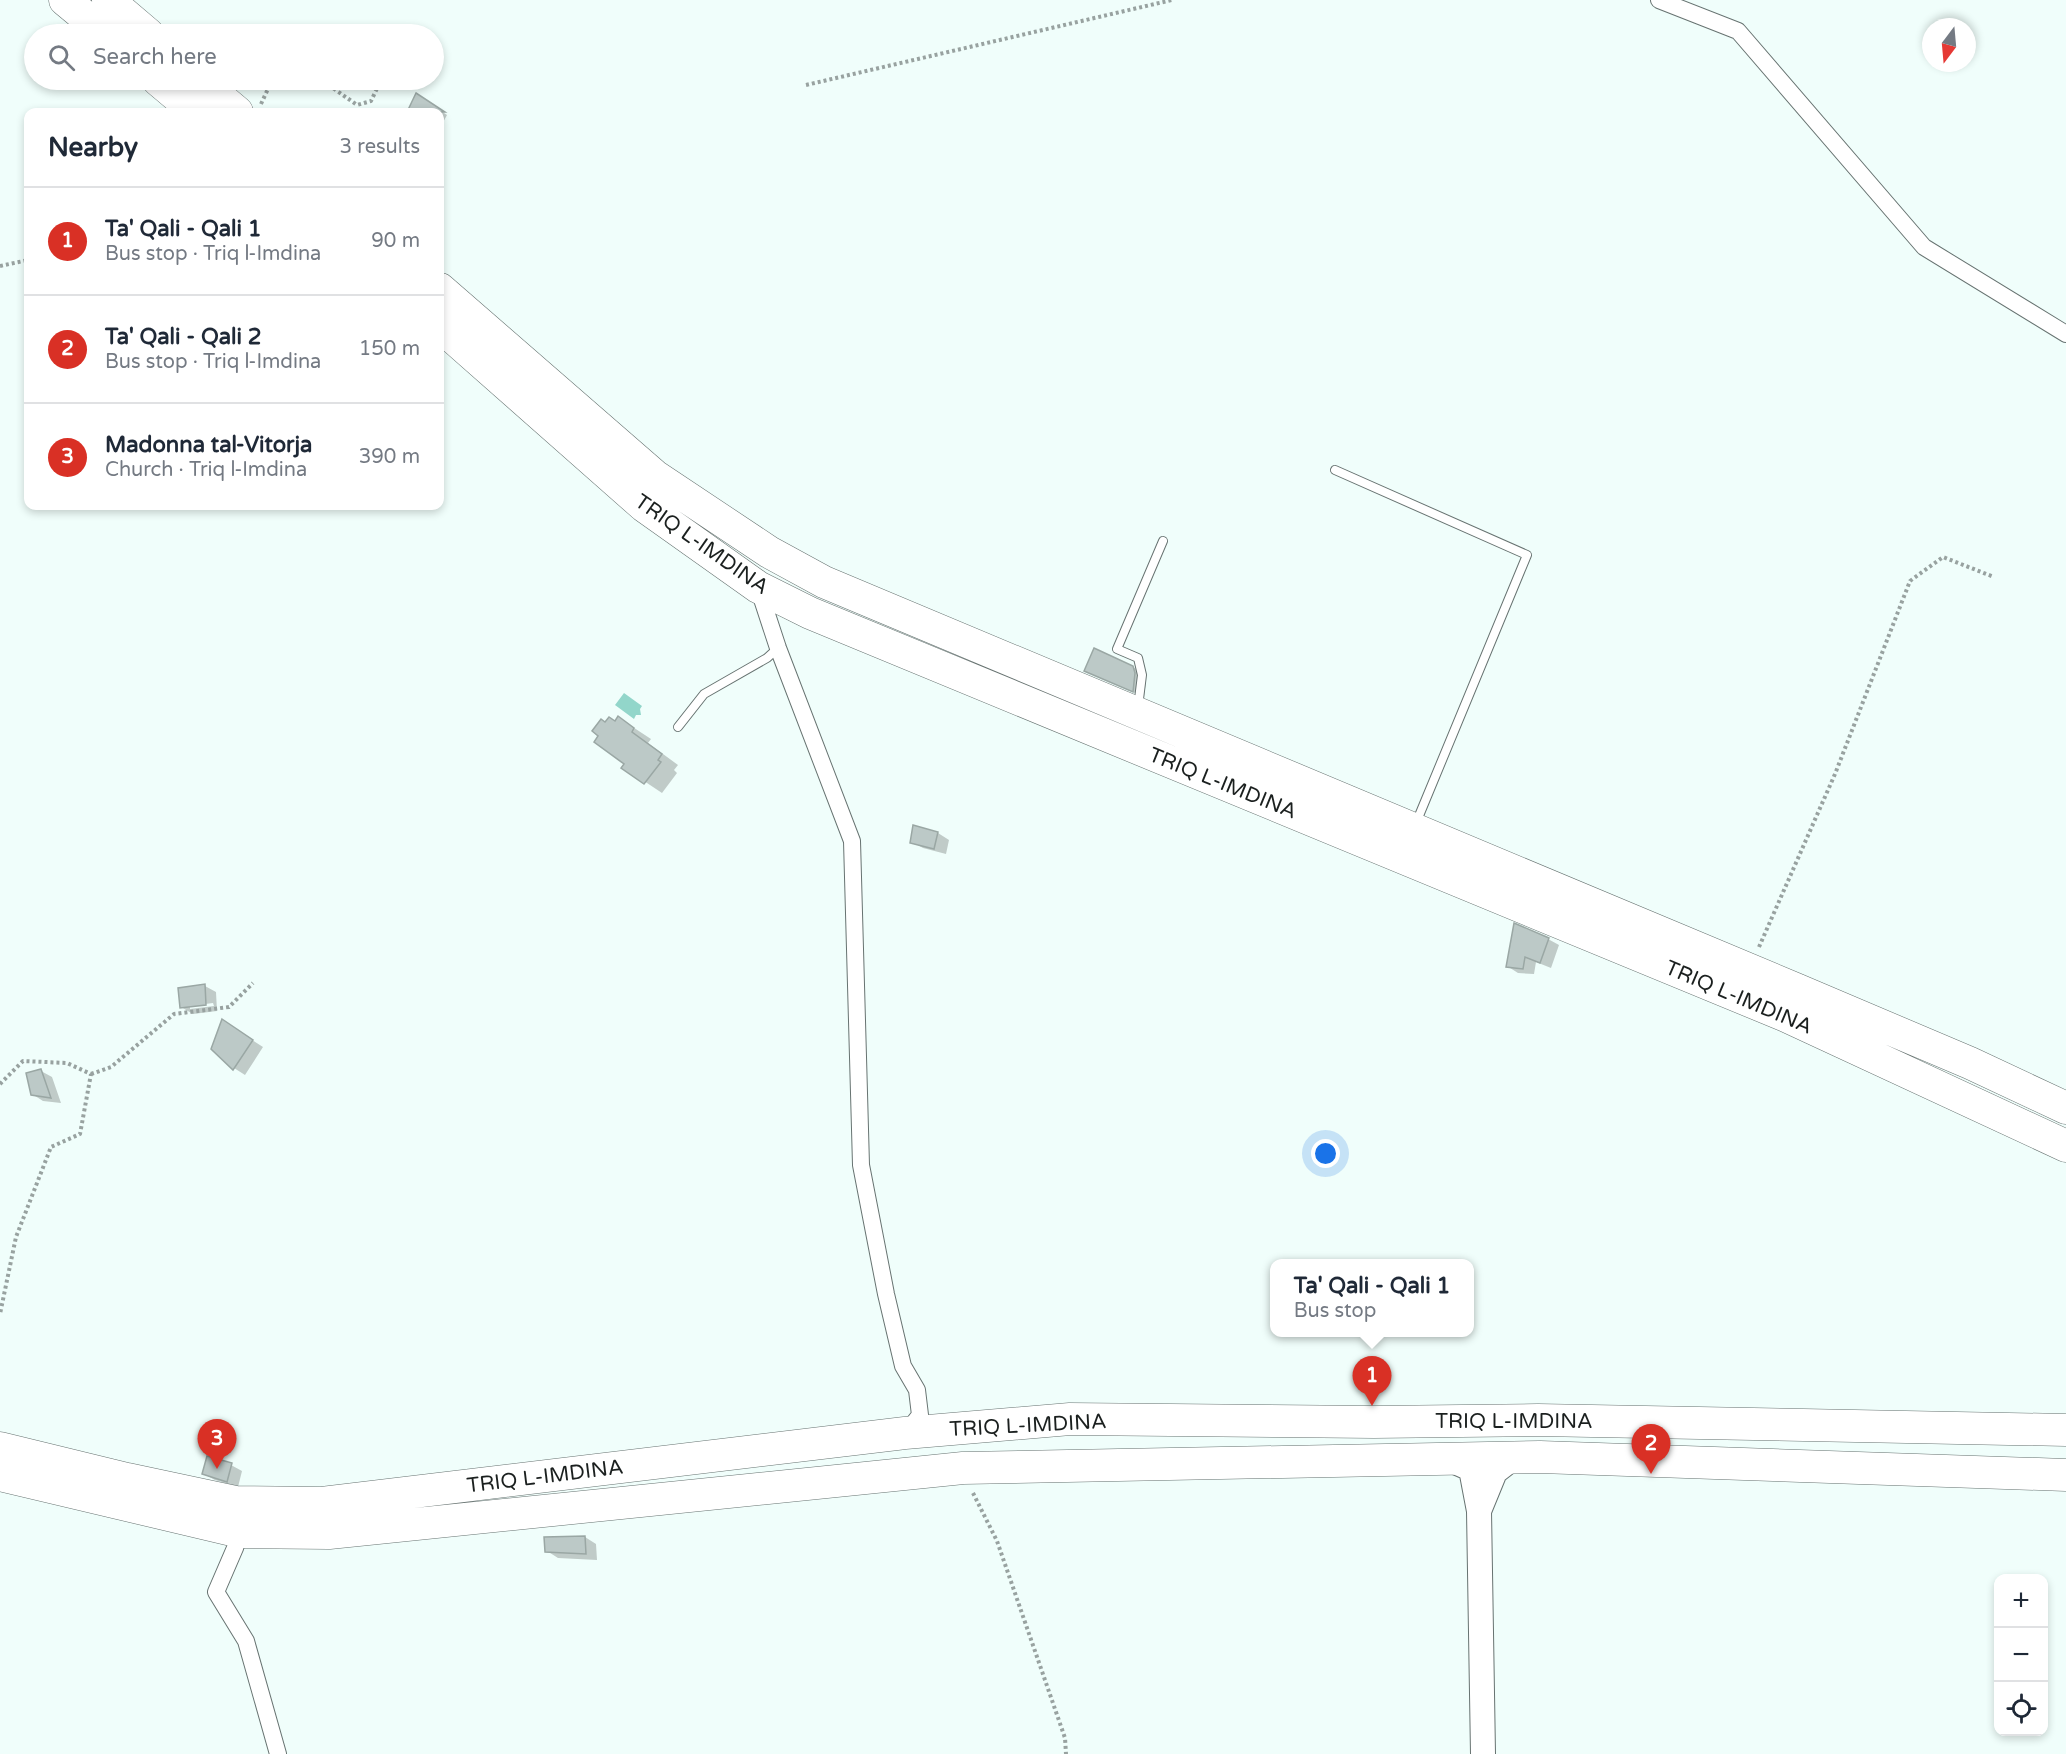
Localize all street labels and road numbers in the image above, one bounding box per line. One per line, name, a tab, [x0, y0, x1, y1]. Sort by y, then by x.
street label: TRIQ L-IMDINA	[630, 489, 773, 600]
street label: TRIQ L-IMDINA	[1145, 742, 1300, 825]
street label: TRIQ L-IMDINA	[1661, 955, 1816, 1040]
street label: TRIQ L-IMDINA	[949, 1409, 1107, 1442]
street label: TRIQ L-IMDINA	[1435, 1409, 1593, 1434]
street label: TRIQ L-IMDINA	[465, 1454, 625, 1498]

